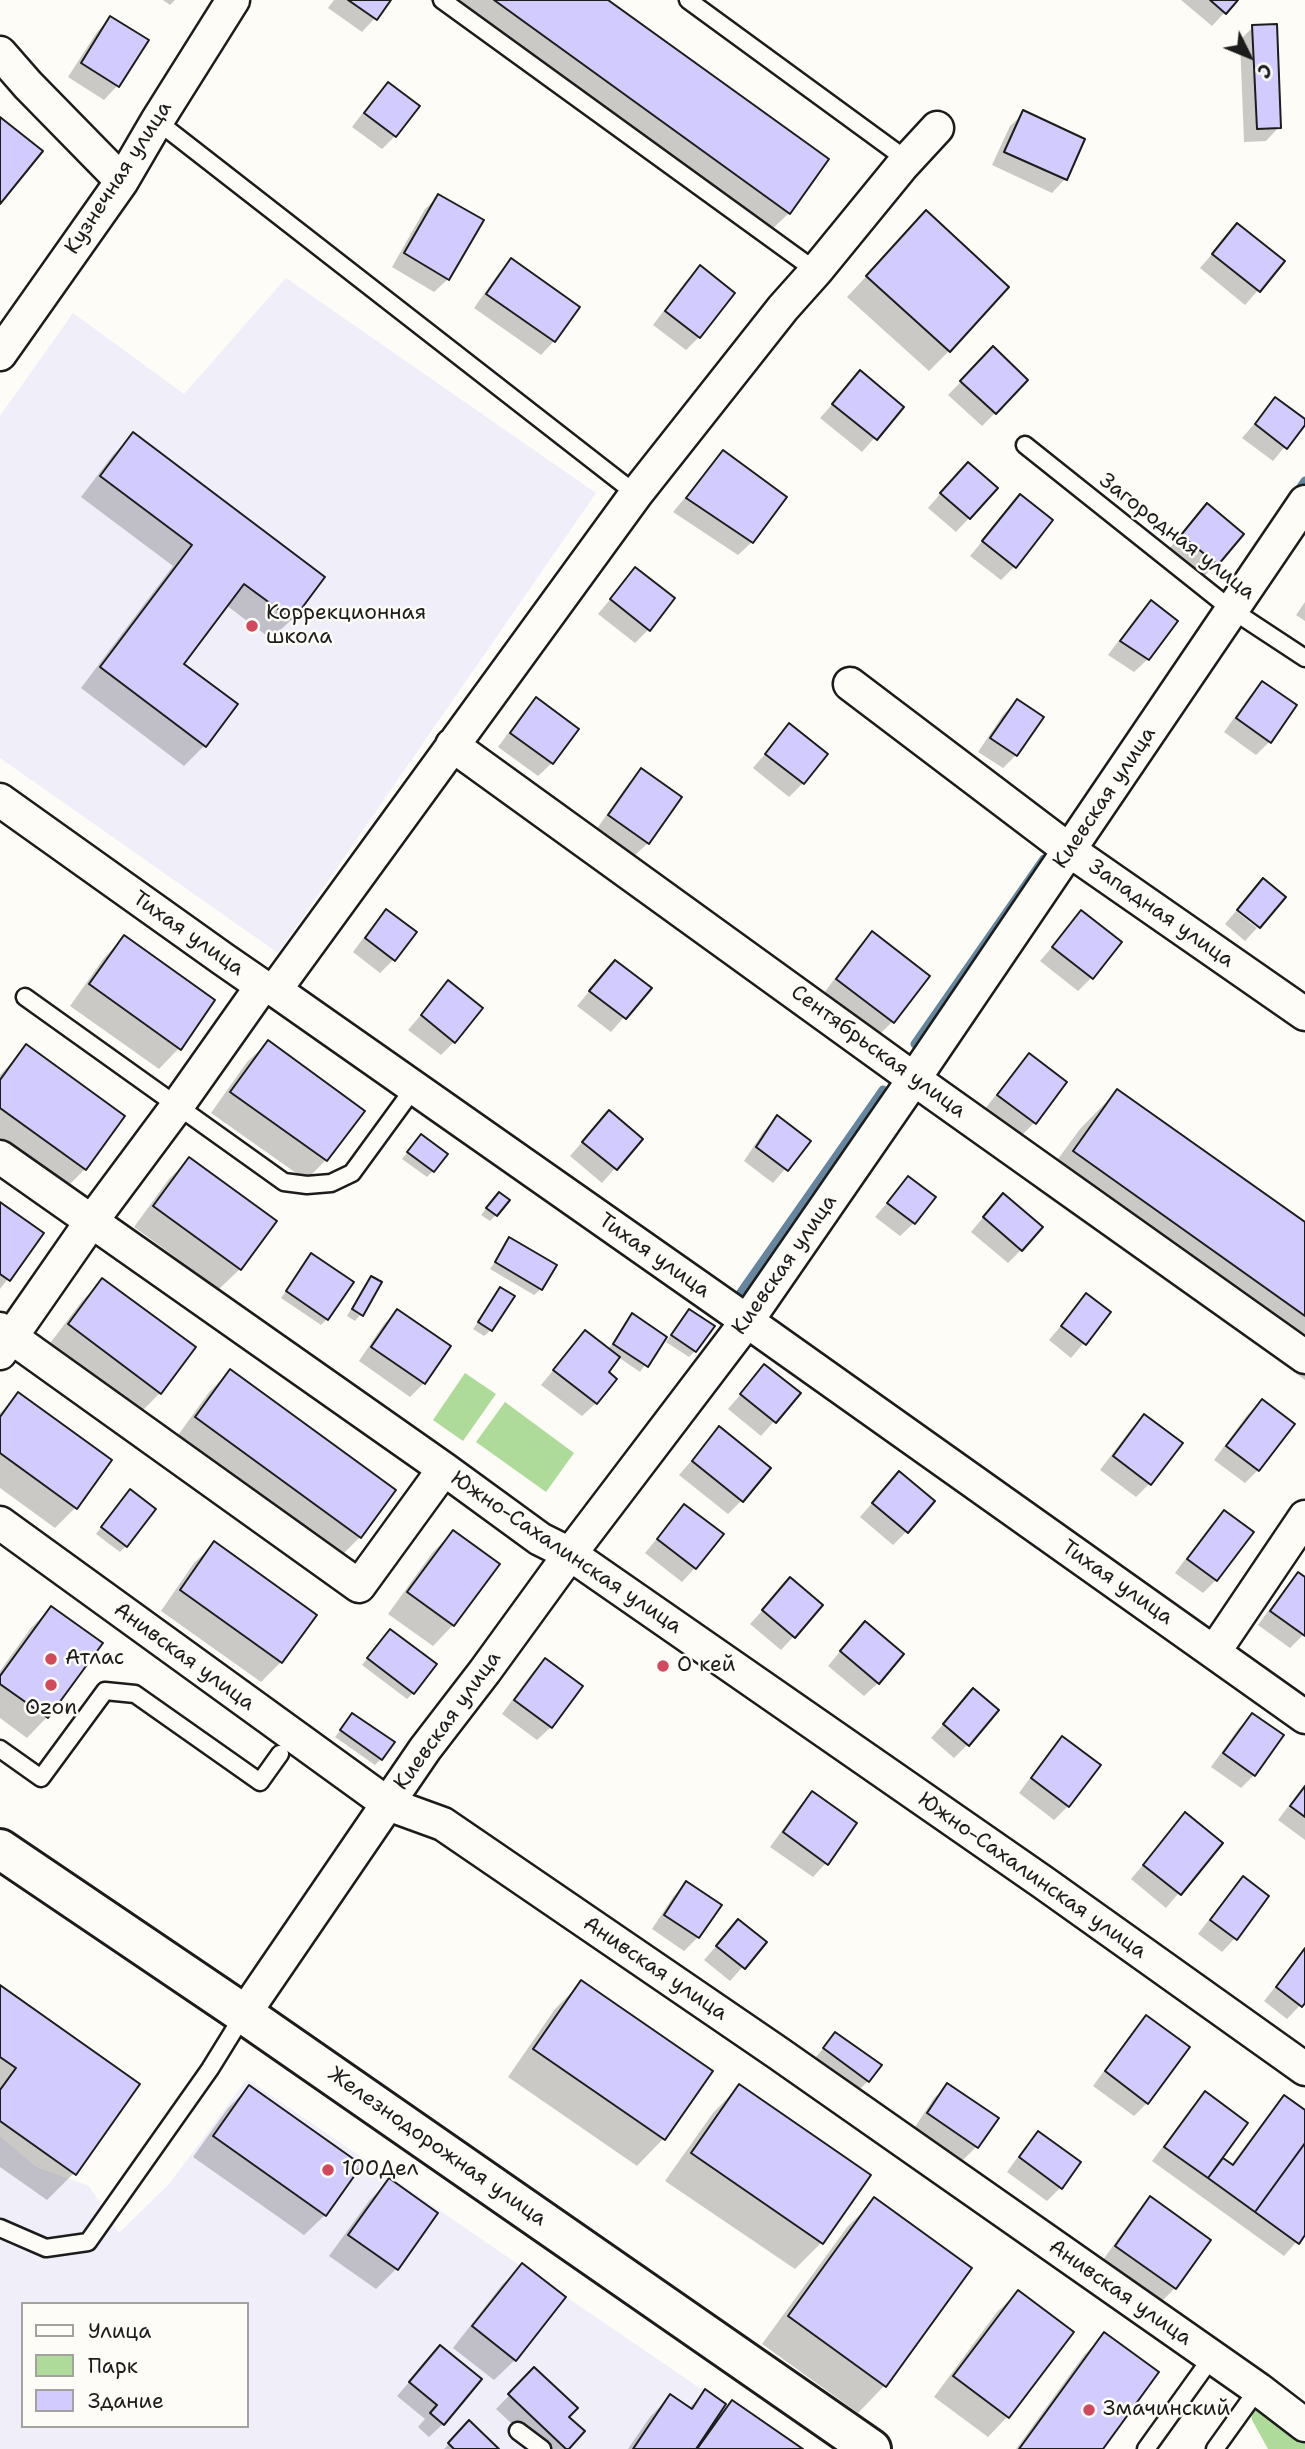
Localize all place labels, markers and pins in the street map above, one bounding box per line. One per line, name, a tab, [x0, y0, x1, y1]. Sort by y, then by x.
place label: Коррекционная школа	[266, 601, 426, 651]
marker: Коррекционная школа	[244, 618, 260, 634]
place label: Атлас	[65, 1646, 124, 1672]
marker: Атлас	[43, 1651, 59, 1667]
place label: О кей	[677, 1653, 735, 1679]
marker: О кей	[655, 1658, 671, 1674]
marker: Ozon	[43, 1677, 59, 1693]
place label: Ozon	[25, 1696, 77, 1722]
place label: 100Дел	[342, 2157, 418, 2183]
marker: 100Дел	[320, 2162, 336, 2178]
place label: Змачинский	[1103, 2397, 1230, 2423]
marker: Змачинский	[1081, 2402, 1097, 2418]

